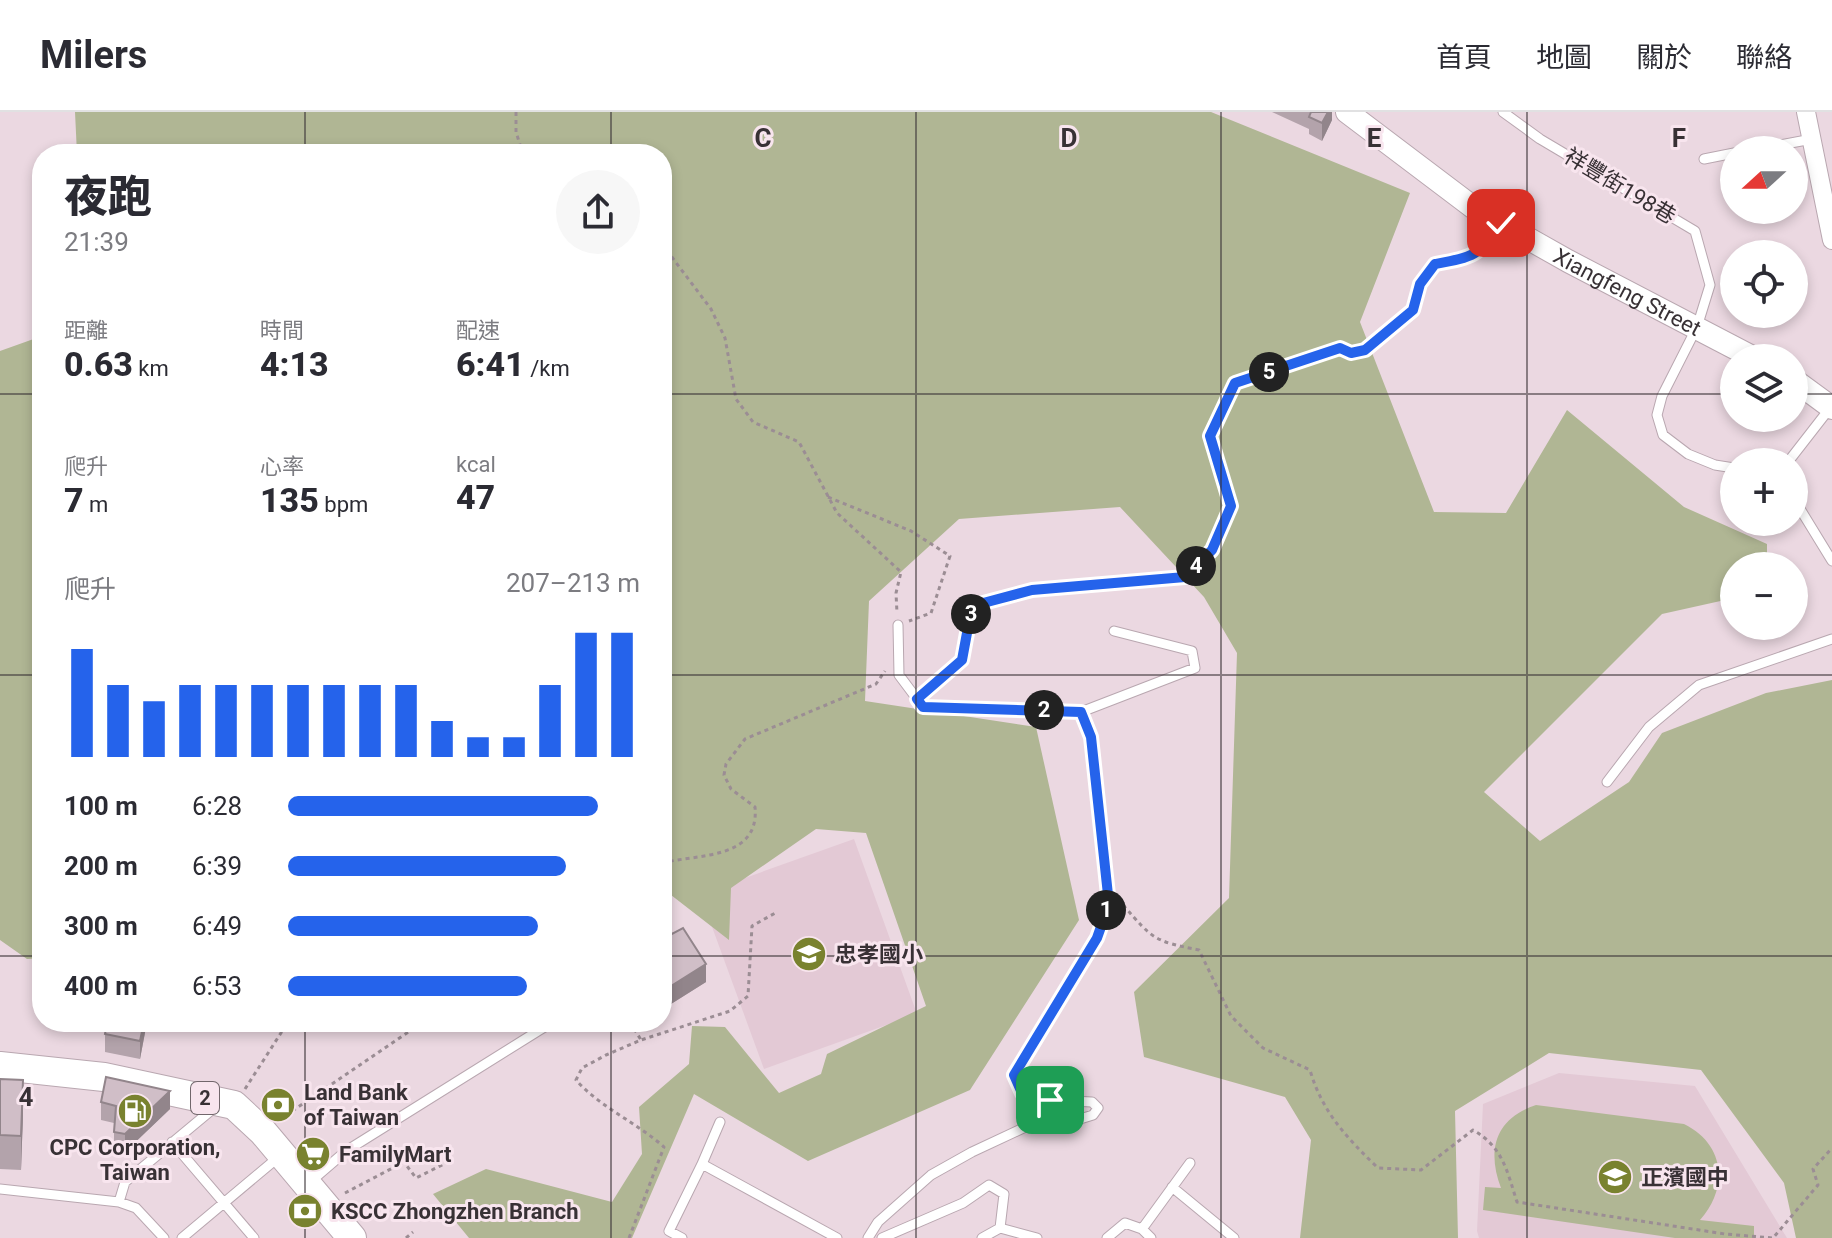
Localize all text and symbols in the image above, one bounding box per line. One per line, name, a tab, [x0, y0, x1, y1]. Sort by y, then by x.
text: Milers	[40, 33, 147, 77]
text: 首頁	[1436, 41, 1492, 74]
text: 地圖	[1536, 41, 1592, 74]
text: 關於	[1636, 41, 1692, 74]
text: 聯絡	[1736, 41, 1792, 74]
text: C	[754, 123, 772, 153]
text: D	[1061, 123, 1077, 153]
text: E	[1367, 123, 1382, 153]
text: F	[1672, 123, 1686, 153]
north arrow	[1720, 136, 1808, 224]
map controls	[1720, 136, 1808, 640]
street label: 祥豐街198巷	[1560, 143, 1680, 229]
button: share	[556, 170, 640, 254]
text: 夜跑	[64, 171, 152, 223]
pin	[1467, 189, 1535, 257]
icon: check	[1479, 201, 1523, 245]
text: 21:39	[64, 227, 129, 257]
button: locate	[1720, 240, 1808, 328]
street label: Xiangfeng Street	[1549, 243, 1705, 341]
text: 距離	[64, 318, 108, 343]
text: 時間	[260, 318, 304, 343]
text: 配速	[456, 318, 500, 343]
text: 0.63	[64, 344, 133, 384]
text: 4:13	[260, 344, 329, 384]
text: 6:41	[456, 344, 525, 384]
button: layers	[1720, 344, 1808, 432]
pin: 5	[1249, 352, 1289, 392]
text: km	[133, 356, 169, 381]
text: /km	[525, 356, 570, 381]
text: 5	[1263, 359, 1275, 384]
button: +	[1720, 448, 1808, 536]
text: kcal	[456, 452, 496, 477]
text: 爬升	[64, 454, 108, 479]
text: 心率	[260, 454, 304, 479]
text: 47	[456, 477, 495, 517]
text: 7	[64, 480, 84, 520]
text: 135	[260, 480, 319, 520]
text: m	[84, 492, 108, 517]
text: bpm	[319, 492, 368, 517]
pin: 4	[1176, 546, 1216, 586]
button: −	[1720, 552, 1808, 640]
text: 4	[1190, 553, 1202, 578]
text: 207–213 m	[506, 568, 640, 598]
text: 爬升	[64, 574, 116, 604]
pin: 3	[951, 594, 991, 634]
text: 3	[965, 601, 977, 626]
pin: 2	[1024, 690, 1064, 730]
text: 2	[1038, 697, 1050, 722]
text: 100 m	[64, 791, 138, 821]
text: 6:28	[192, 791, 242, 821]
text: 200 m	[64, 851, 138, 881]
text: 6:39	[192, 851, 242, 881]
pin: 1	[1086, 890, 1126, 930]
text: 1	[1100, 897, 1112, 922]
text: 300 m	[64, 911, 138, 941]
text: 6:49	[192, 911, 242, 941]
school or university icon: 忠孝國小	[790, 935, 828, 973]
place label: 忠孝國小	[835, 942, 923, 967]
text: 400 m	[64, 971, 138, 1001]
text: 6:53	[192, 971, 242, 1001]
pin	[1016, 1066, 1084, 1134]
icon: arrive	[1028, 1078, 1072, 1122]
place label: Land Bank of Taiwan	[304, 1080, 408, 1130]
text: 4	[19, 1082, 34, 1112]
road number: 2	[191, 1082, 219, 1114]
bank icon: Land Bank of Taiwan	[259, 1086, 297, 1124]
fuel station icon: CPC Corporation, Taiwan	[116, 1092, 154, 1130]
place label: CPC Corporation, Taiwan	[49, 1135, 221, 1185]
supermarket icon: FamilyMart	[294, 1135, 332, 1173]
place label: FamilyMart	[339, 1142, 452, 1167]
school or university icon: 正濱國中	[1596, 1158, 1634, 1196]
place label: 正濱國中	[1641, 1165, 1729, 1190]
bank icon: KSCC Zhongzhen Branch	[286, 1192, 324, 1230]
place label: KSCC Zhongzhen Branch	[331, 1199, 579, 1224]

